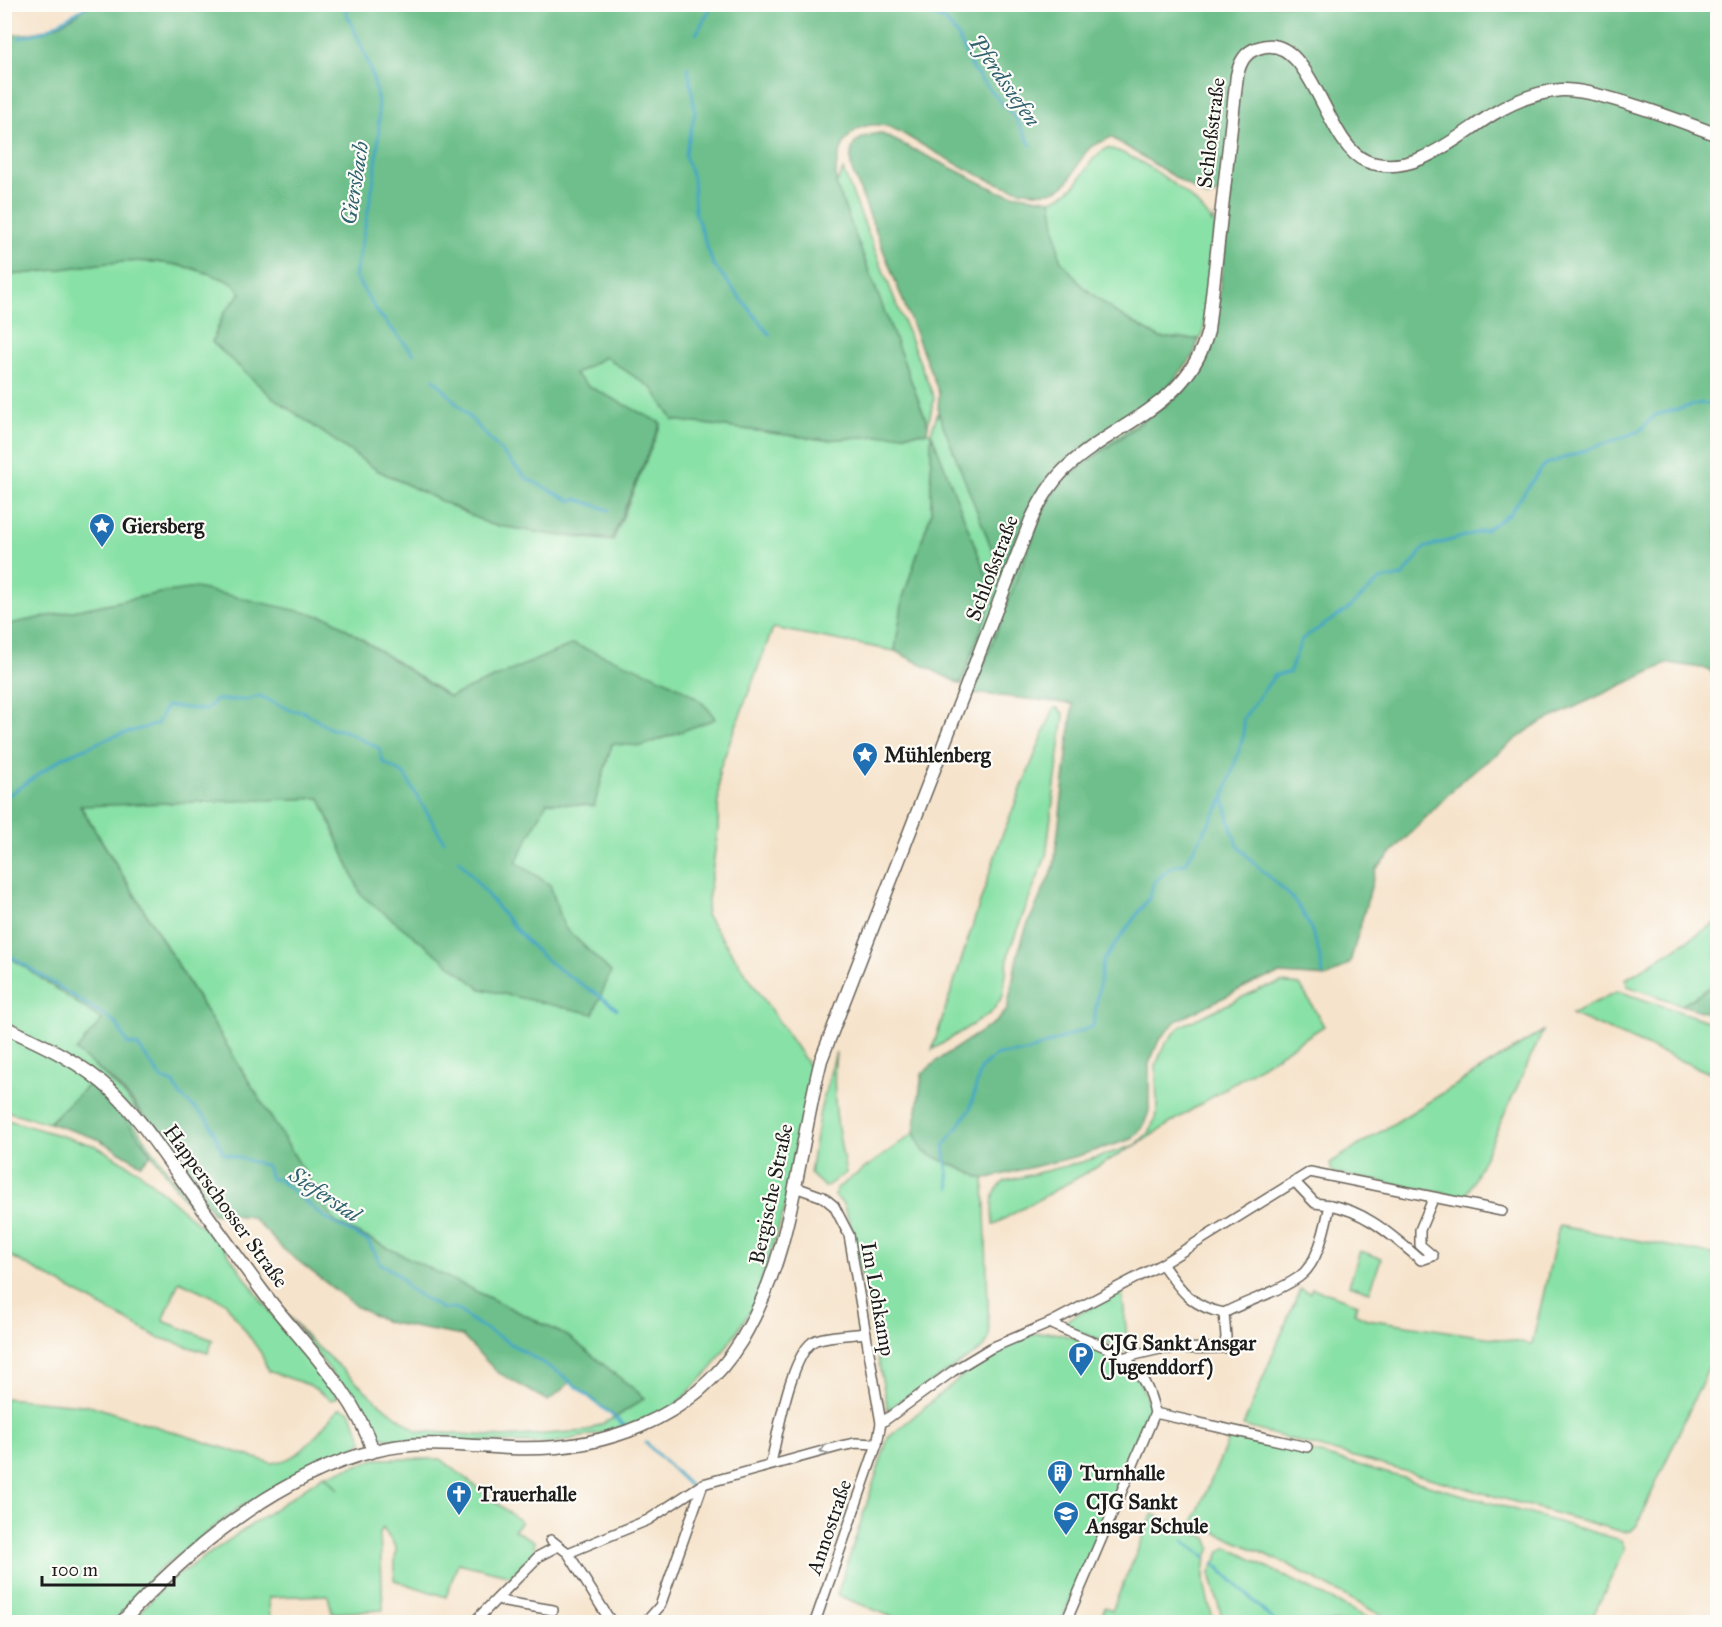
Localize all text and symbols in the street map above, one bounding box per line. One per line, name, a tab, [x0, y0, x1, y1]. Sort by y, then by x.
water label: Pferdssiefen	[963, 29, 1047, 132]
street label: Schloßstraße	[1191, 76, 1231, 190]
water label: Giersbach	[335, 139, 374, 227]
place icon: Giersberg	[87, 511, 117, 549]
street label: Schloßstraße	[960, 511, 1024, 625]
place label: Giersberg	[122, 513, 205, 539]
place icon: Mühlenberg	[850, 740, 880, 778]
place label: Mühlenberg	[884, 742, 992, 768]
street label: Happerschosser Straße	[158, 1119, 294, 1293]
street label: Bergische Straße	[743, 1121, 799, 1267]
water label: Sieferstal	[283, 1160, 367, 1229]
street label: Im Lohkamp	[855, 1240, 901, 1358]
place label: CJG Sankt Ansgar (Jugenddorf)	[1100, 1330, 1257, 1381]
parking icon: CJG Sankt Ansgar (Jugenddorf)	[1066, 1340, 1096, 1378]
one-way arrow	[819, 1443, 829, 1456]
building icon: Turnhalle	[1045, 1458, 1075, 1496]
place label: Turnhalle	[1079, 1460, 1165, 1486]
street label: Annostraße	[800, 1476, 858, 1579]
church icon: Trauerhalle	[444, 1479, 474, 1517]
place label: Trauerhalle	[477, 1481, 577, 1507]
place label: CJG Sankt Ansgar Schule	[1084, 1489, 1209, 1539]
school or university icon: CJG Sankt Ansgar Schule	[1051, 1499, 1081, 1537]
scale bar	[42, 1549, 174, 1587]
text: 100 m	[51, 1559, 98, 1581]

